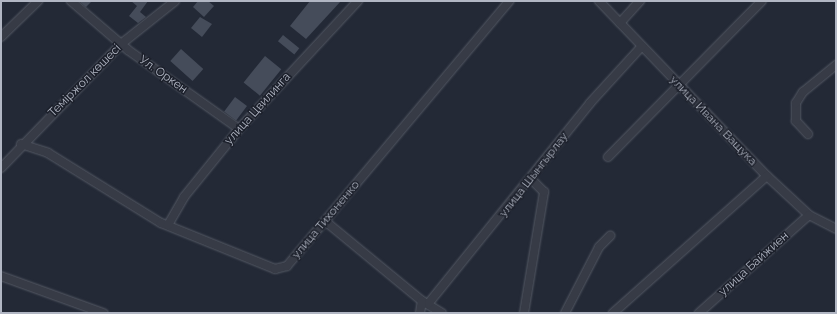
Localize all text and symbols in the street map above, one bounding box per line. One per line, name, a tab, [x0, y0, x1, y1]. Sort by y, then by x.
street label: Теміржол көшесі	[46, 42, 124, 120]
street label: Ул. Оркен	[136, 53, 190, 97]
street label: улица Цвилинга	[222, 70, 294, 148]
street label: улица Ивана Ващука	[666, 73, 760, 169]
street label: улица Шынгырлау	[496, 130, 572, 220]
street label: улица Тихоненко	[289, 178, 363, 262]
street label: улица Байжиен	[716, 229, 792, 299]

